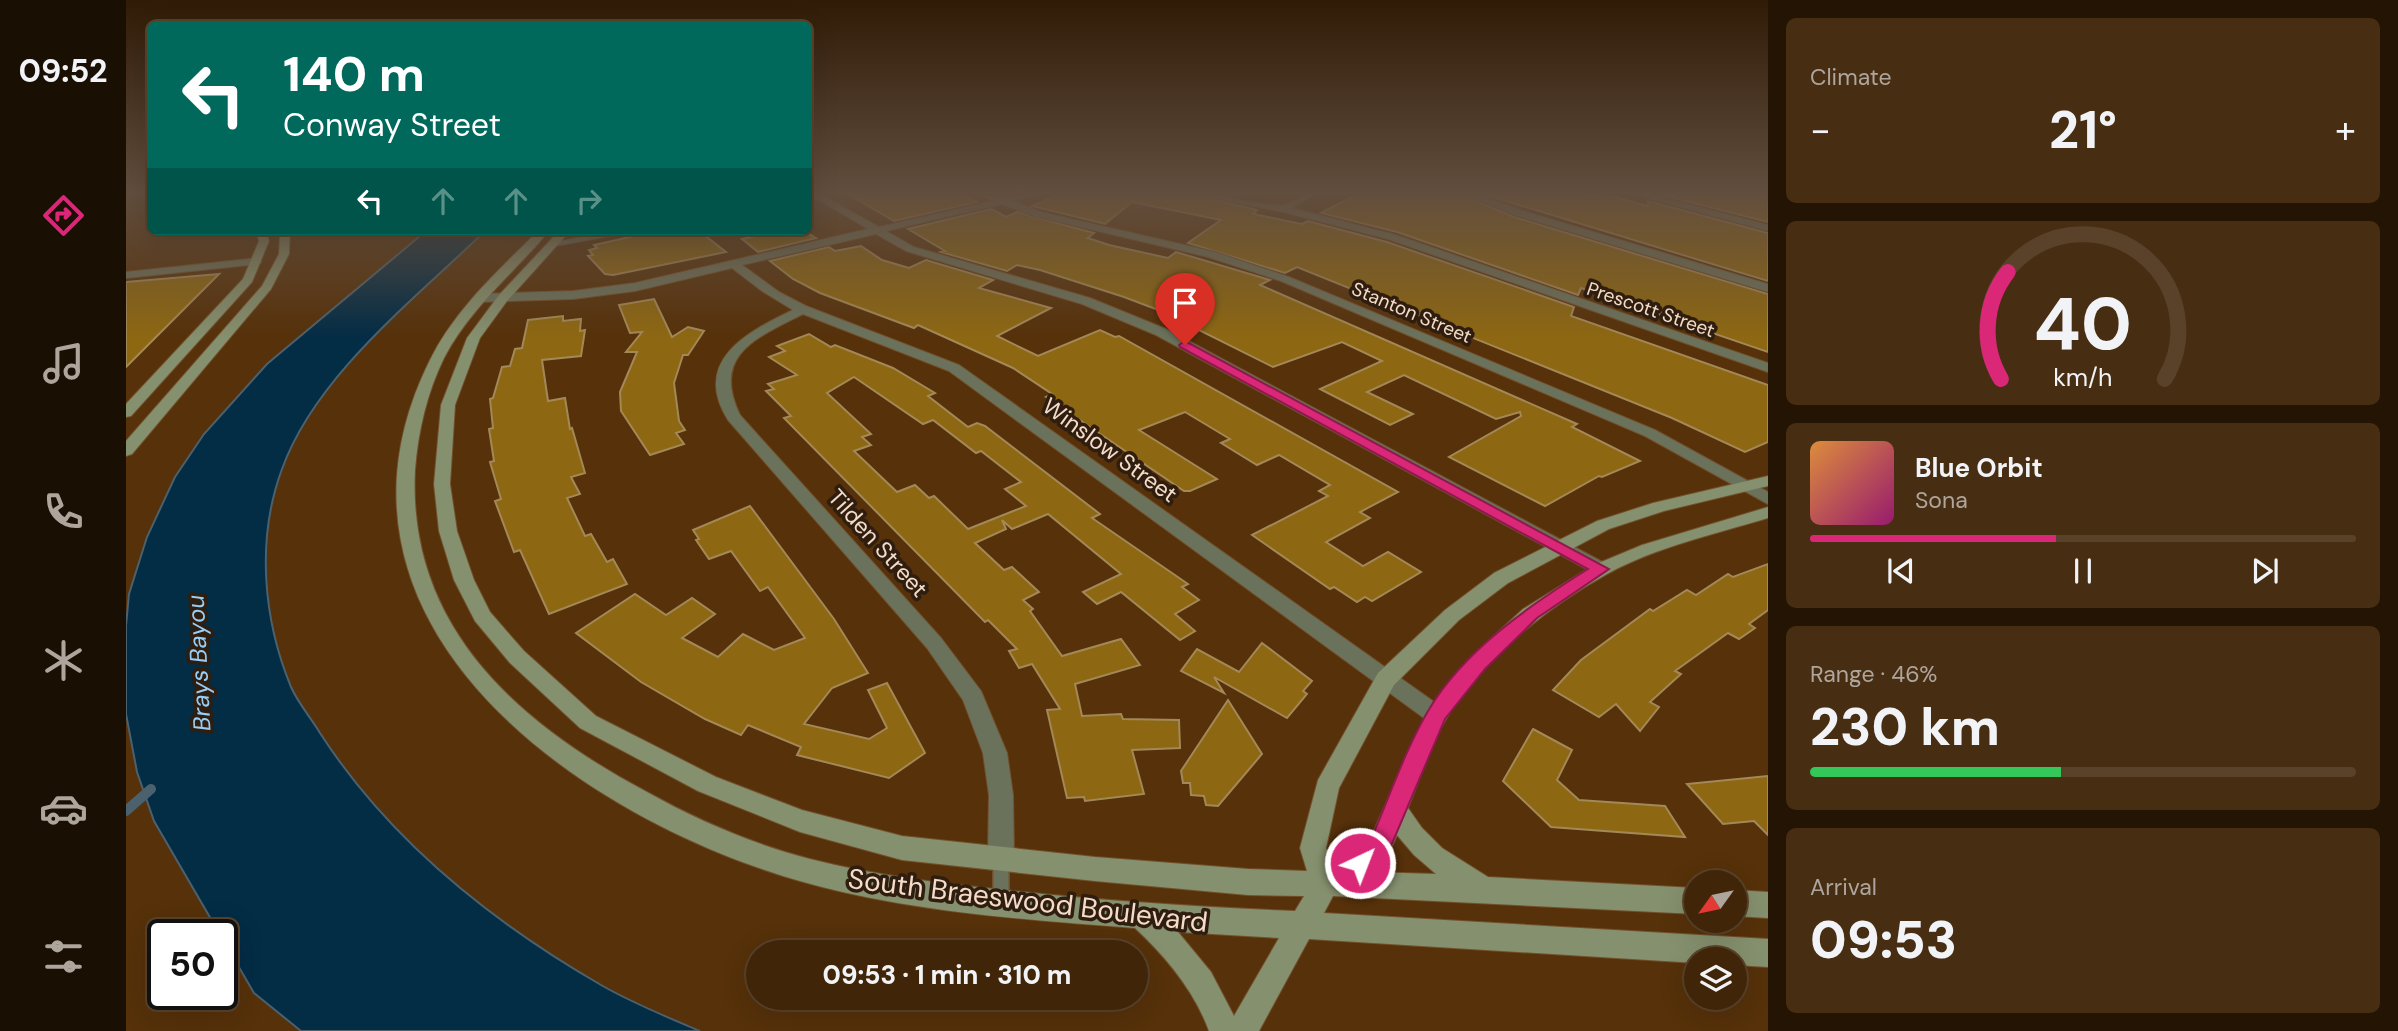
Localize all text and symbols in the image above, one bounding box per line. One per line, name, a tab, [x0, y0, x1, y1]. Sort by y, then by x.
text: 140 m	[283, 42, 425, 106]
icon: left	[168, 49, 259, 140]
text: 09:52	[18, 50, 108, 92]
text: Climate	[1810, 62, 1892, 92]
text: 21°	[2049, 96, 2117, 164]
text: Conway Street	[283, 104, 501, 146]
text: −	[1810, 105, 1831, 155]
text: +	[2335, 105, 2356, 155]
icon: left	[351, 182, 389, 220]
icon: ahead	[424, 182, 462, 220]
icon: ahead	[497, 182, 535, 220]
icon: right	[570, 182, 608, 220]
icon: directions	[39, 191, 88, 240]
pin	[1155, 273, 1215, 345]
street label: Stanton Street	[1348, 276, 1476, 349]
street label: Prescott Street	[1584, 276, 1718, 343]
text: 40	[2034, 277, 2132, 372]
icon: arrive	[1166, 284, 1204, 322]
icon: music	[39, 339, 88, 388]
text: km/h	[2053, 361, 2113, 394]
street label: Winslow Street	[1037, 391, 1183, 509]
text: Blue Orbit	[1915, 451, 2043, 485]
street label: Tilden Street	[822, 483, 934, 603]
text: Sona	[1915, 485, 1968, 515]
icon: phone	[39, 487, 88, 536]
icon: previous	[1882, 552, 1920, 590]
icon: pause	[2064, 552, 2102, 590]
icon: next	[2246, 552, 2284, 590]
water label: Brays Bayou	[179, 594, 218, 732]
icon: climate	[39, 636, 88, 685]
text: Range · 46%	[1810, 659, 1937, 689]
text: 230 km	[1810, 693, 2000, 761]
icon: car	[39, 784, 88, 833]
position arrow	[1323, 826, 1397, 900]
street label: South Braeswood Boulevard	[846, 860, 1210, 941]
north arrow	[1684, 870, 1746, 933]
map controls	[1684, 870, 1747, 1010]
text: Arrival	[1810, 872, 1877, 902]
text: 09:53	[1810, 906, 1957, 974]
speed limit sign: 50	[147, 919, 238, 1010]
icon: filters	[39, 932, 88, 981]
button: layers	[1684, 947, 1747, 1010]
text: 09:53 · 1 min · 310 m	[823, 958, 1071, 992]

